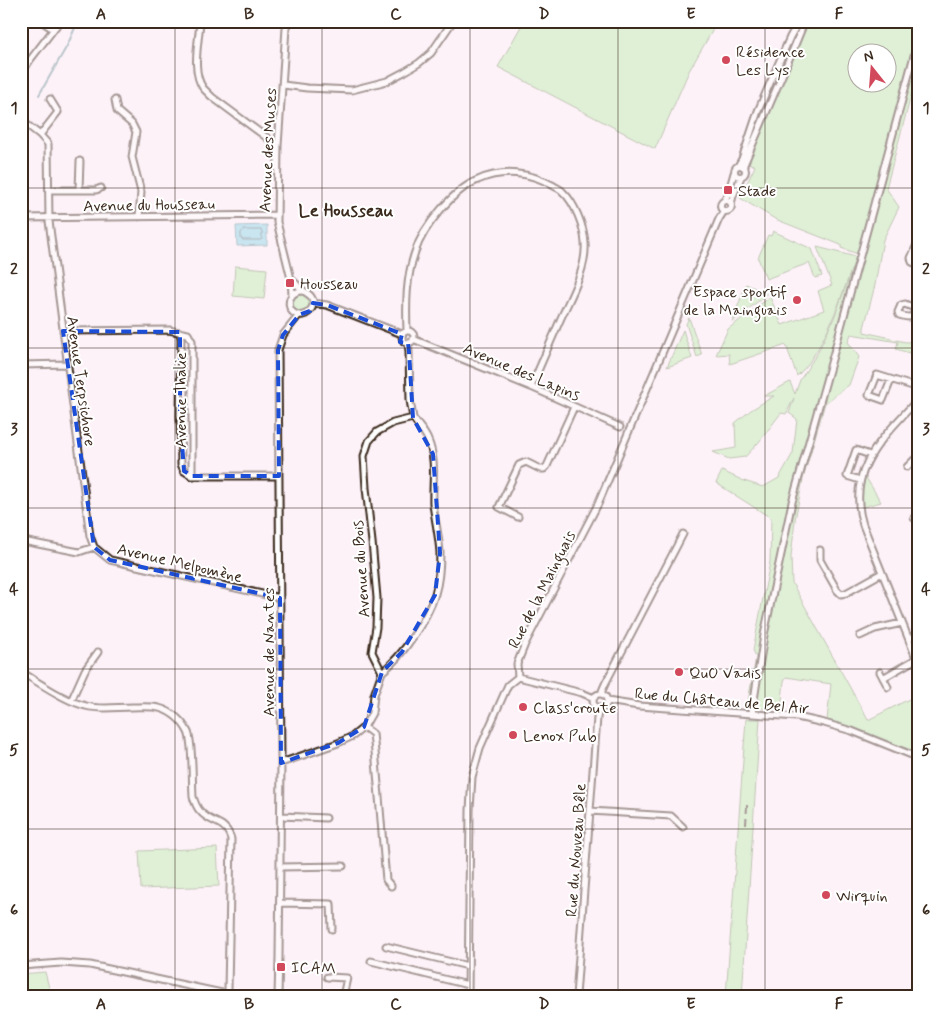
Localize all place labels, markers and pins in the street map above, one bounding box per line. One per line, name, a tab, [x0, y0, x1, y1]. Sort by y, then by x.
place label: Résidence Les Lys	[736, 42, 805, 81]
marker: Résidence Les Lys	[720, 54, 732, 66]
place label: Stade	[738, 181, 776, 202]
marker: Stade	[722, 184, 734, 196]
place label: Housseau	[300, 274, 358, 295]
marker: Housseau	[284, 277, 296, 289]
place label: Espace sportif de la Mainguais	[684, 282, 787, 322]
marker: Espace sportif de la Mainguais	[791, 294, 803, 306]
place label: QuO Vadis	[689, 663, 761, 684]
marker: QuO Vadis	[673, 666, 685, 678]
place label: Class'croute	[533, 698, 616, 719]
marker: Class'croute	[517, 701, 529, 713]
place label: Lenox Pub	[523, 726, 597, 747]
marker: Lenox Pub	[507, 729, 519, 741]
place label: Wirquin	[836, 886, 888, 907]
marker: Wirquin	[820, 889, 832, 901]
place label: ICAM	[291, 958, 336, 979]
marker: ICAM	[275, 961, 287, 973]

